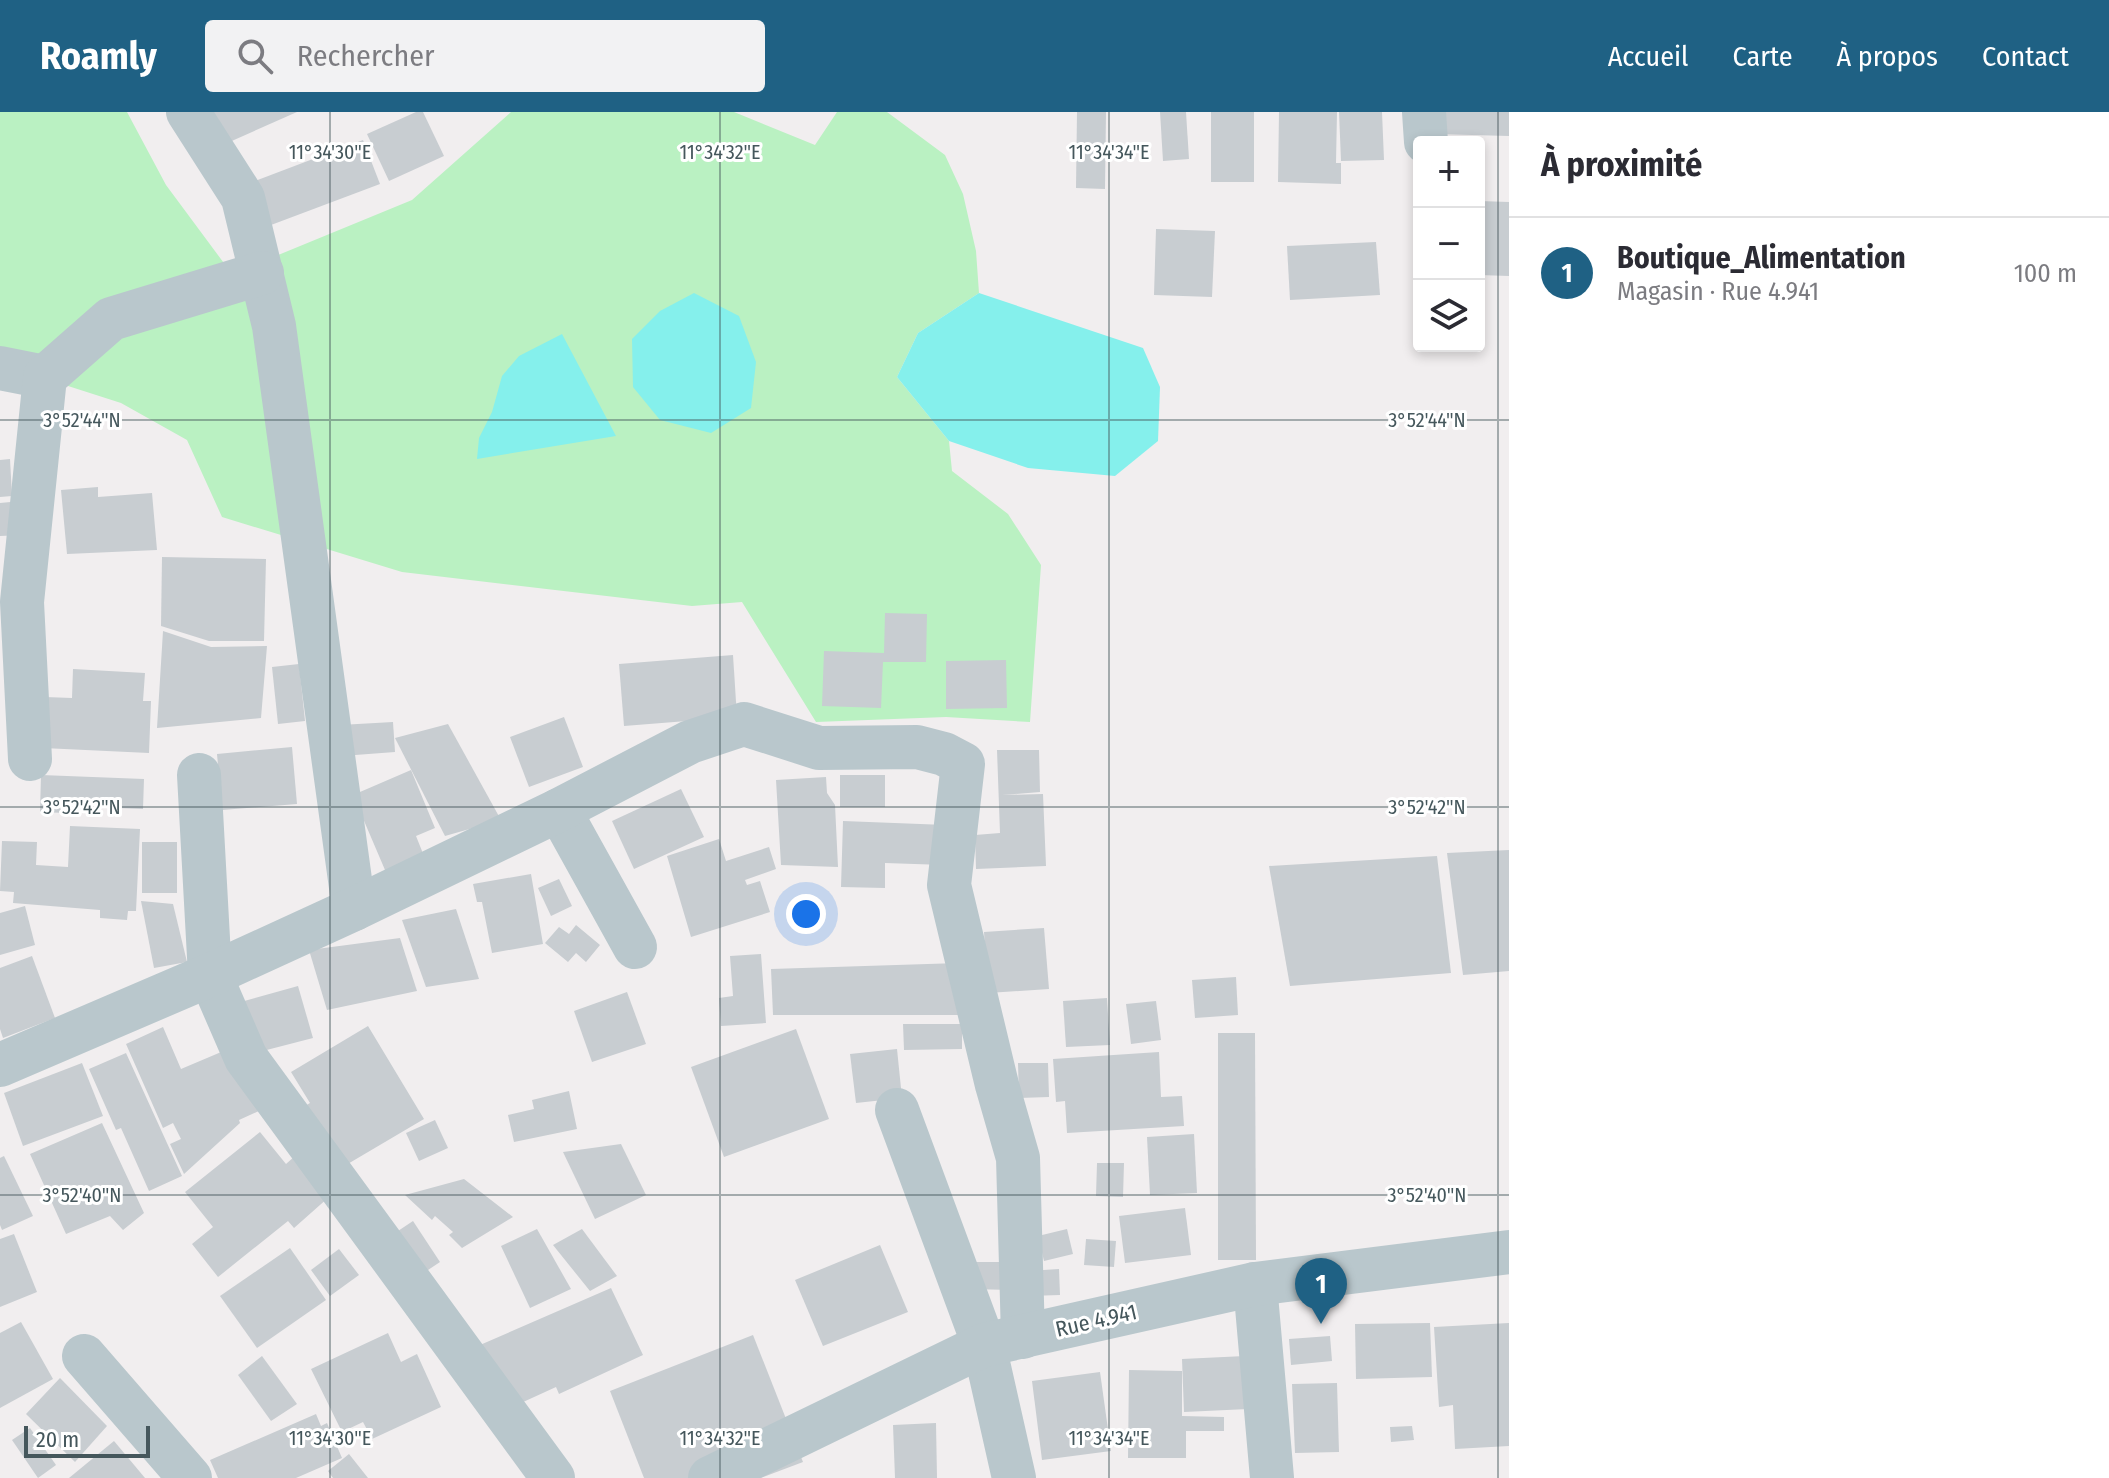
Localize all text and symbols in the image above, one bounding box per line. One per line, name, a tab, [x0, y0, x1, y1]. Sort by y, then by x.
search box	[205, 20, 765, 92]
text: Roamly	[40, 33, 157, 79]
icon: search	[233, 34, 277, 78]
text: Rechercher	[297, 38, 435, 74]
text: Accueil	[1608, 40, 1689, 73]
text: Carte	[1733, 40, 1793, 73]
text: À propos	[1837, 40, 1938, 73]
text: Contact	[1982, 40, 2069, 73]
map controls	[1413, 136, 1485, 352]
button: +	[1413, 136, 1485, 208]
text: 11°34'30"E	[289, 140, 371, 164]
text: 11°34'32"E	[680, 140, 760, 164]
text: 11°34'34"E	[1069, 140, 1149, 164]
text: À proximité	[1541, 144, 1702, 185]
button: −	[1413, 208, 1485, 280]
text: Boutique_Alimentation	[1617, 240, 1906, 276]
text: 1	[1562, 258, 1573, 289]
text: 100 m	[2014, 258, 2077, 289]
text: Magasin · Rue 4.941	[1617, 276, 1819, 307]
button: layers	[1413, 280, 1485, 352]
text: 3°52'44"N	[43, 408, 121, 432]
text: 3°52'44"N	[1388, 408, 1466, 432]
text: 3°52'42"N	[43, 795, 121, 819]
text: 3°52'42"N	[1388, 795, 1466, 819]
your location	[786, 894, 826, 934]
text: 3°52'40"N	[42, 1183, 122, 1207]
text: 3°52'40"N	[1387, 1183, 1467, 1207]
pin: 1	[1295, 1258, 1347, 1324]
street label: Rue 4.941	[1053, 1298, 1140, 1343]
scale bar	[24, 1422, 150, 1458]
text: 20 m	[36, 1426, 79, 1453]
text: 11°34'30"E	[289, 1426, 371, 1450]
text: 11°34'32"E	[680, 1426, 760, 1450]
text: 11°34'34"E	[1069, 1426, 1149, 1450]

